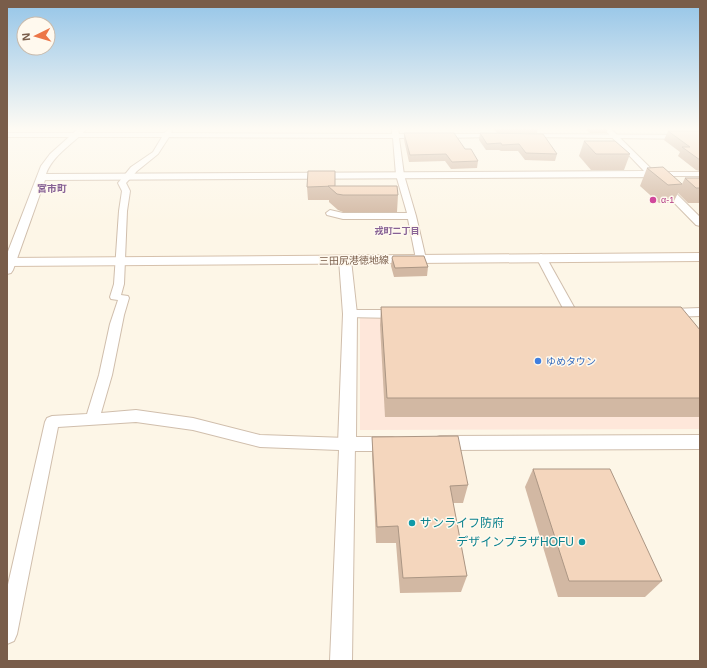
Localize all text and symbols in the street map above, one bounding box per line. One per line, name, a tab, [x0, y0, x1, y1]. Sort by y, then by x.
north arrow	[16, 16, 56, 56]
text: N	[20, 32, 32, 41]
district label: 宮市町	[37, 183, 67, 194]
marker: α-1	[648, 195, 658, 205]
place label: α-1	[661, 195, 674, 205]
district label: 戎町二丁目	[374, 226, 420, 236]
street label: 三田尻港徳地線	[319, 254, 389, 267]
marker: ゆめタウン	[533, 356, 543, 366]
place label: ゆめタウン	[546, 356, 596, 367]
place label: サンライフ防府	[420, 516, 504, 530]
marker: サンライフ防府	[407, 518, 417, 528]
place label: デザインプラザHOFU	[456, 535, 574, 549]
marker: デザインプラザHOFU	[577, 537, 587, 547]

